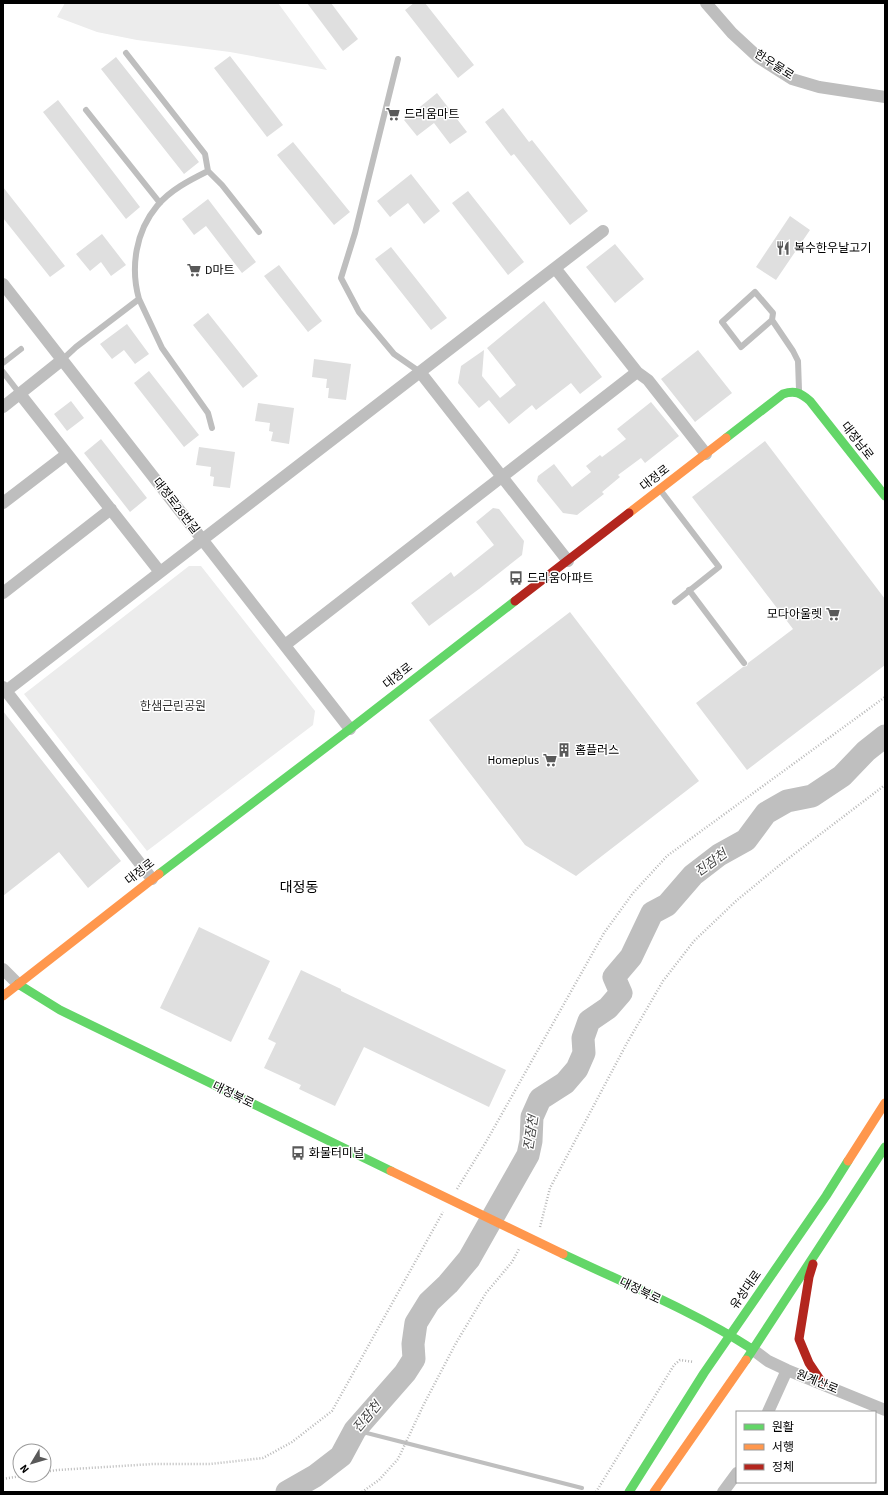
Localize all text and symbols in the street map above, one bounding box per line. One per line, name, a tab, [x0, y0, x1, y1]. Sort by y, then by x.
street label: 한우물로	[751, 46, 797, 84]
supermarket icon: 드리움마트	[385, 106, 401, 122]
place label: 드리움마트	[404, 106, 459, 123]
restaurant icon: 복수한우날고기	[775, 240, 791, 256]
place label: 복수한우날고기	[794, 240, 871, 257]
supermarket icon: D마트	[186, 262, 202, 278]
place label: D마트	[205, 262, 234, 279]
street label: 대정남로	[837, 418, 877, 464]
street label: 대정로	[637, 461, 673, 495]
street label: 대정로28번길	[149, 474, 203, 538]
bus stop icon: 드리움아파트	[508, 570, 524, 586]
place label: 드리움아파트	[527, 570, 593, 587]
place label: 모다아울렛	[767, 606, 822, 623]
supermarket icon: 모다아울렛	[825, 606, 841, 622]
street label: 대정로	[380, 659, 416, 693]
park label: 한샘근린공원	[140, 698, 206, 715]
building icon: 홈플러스	[556, 742, 572, 758]
place label: 홈플러스	[575, 742, 619, 759]
place label: Homeplus	[487, 752, 539, 769]
supermarket icon: Homeplus	[542, 752, 558, 768]
water label: 진잠천	[691, 845, 732, 881]
street label: 대정로	[122, 855, 158, 889]
district label: 대정동	[280, 878, 318, 898]
street label: 대정북로	[209, 1078, 257, 1112]
water label: 진잠천	[519, 1113, 543, 1152]
bus stop icon: 화물터미널	[290, 1145, 306, 1161]
place label: 화물터미널	[309, 1145, 364, 1162]
street label: 유성대로	[726, 1267, 766, 1313]
street label: 대정북로	[616, 1274, 664, 1308]
street label: 원계산로	[793, 1366, 841, 1398]
water label: 진잠천	[349, 1397, 386, 1437]
legend	[736, 1411, 876, 1483]
text: 원활	[772, 1419, 794, 1436]
text: 서행	[772, 1439, 794, 1456]
north arrow	[12, 1443, 52, 1483]
text: 정체	[772, 1459, 794, 1476]
text: N	[16, 1461, 33, 1476]

